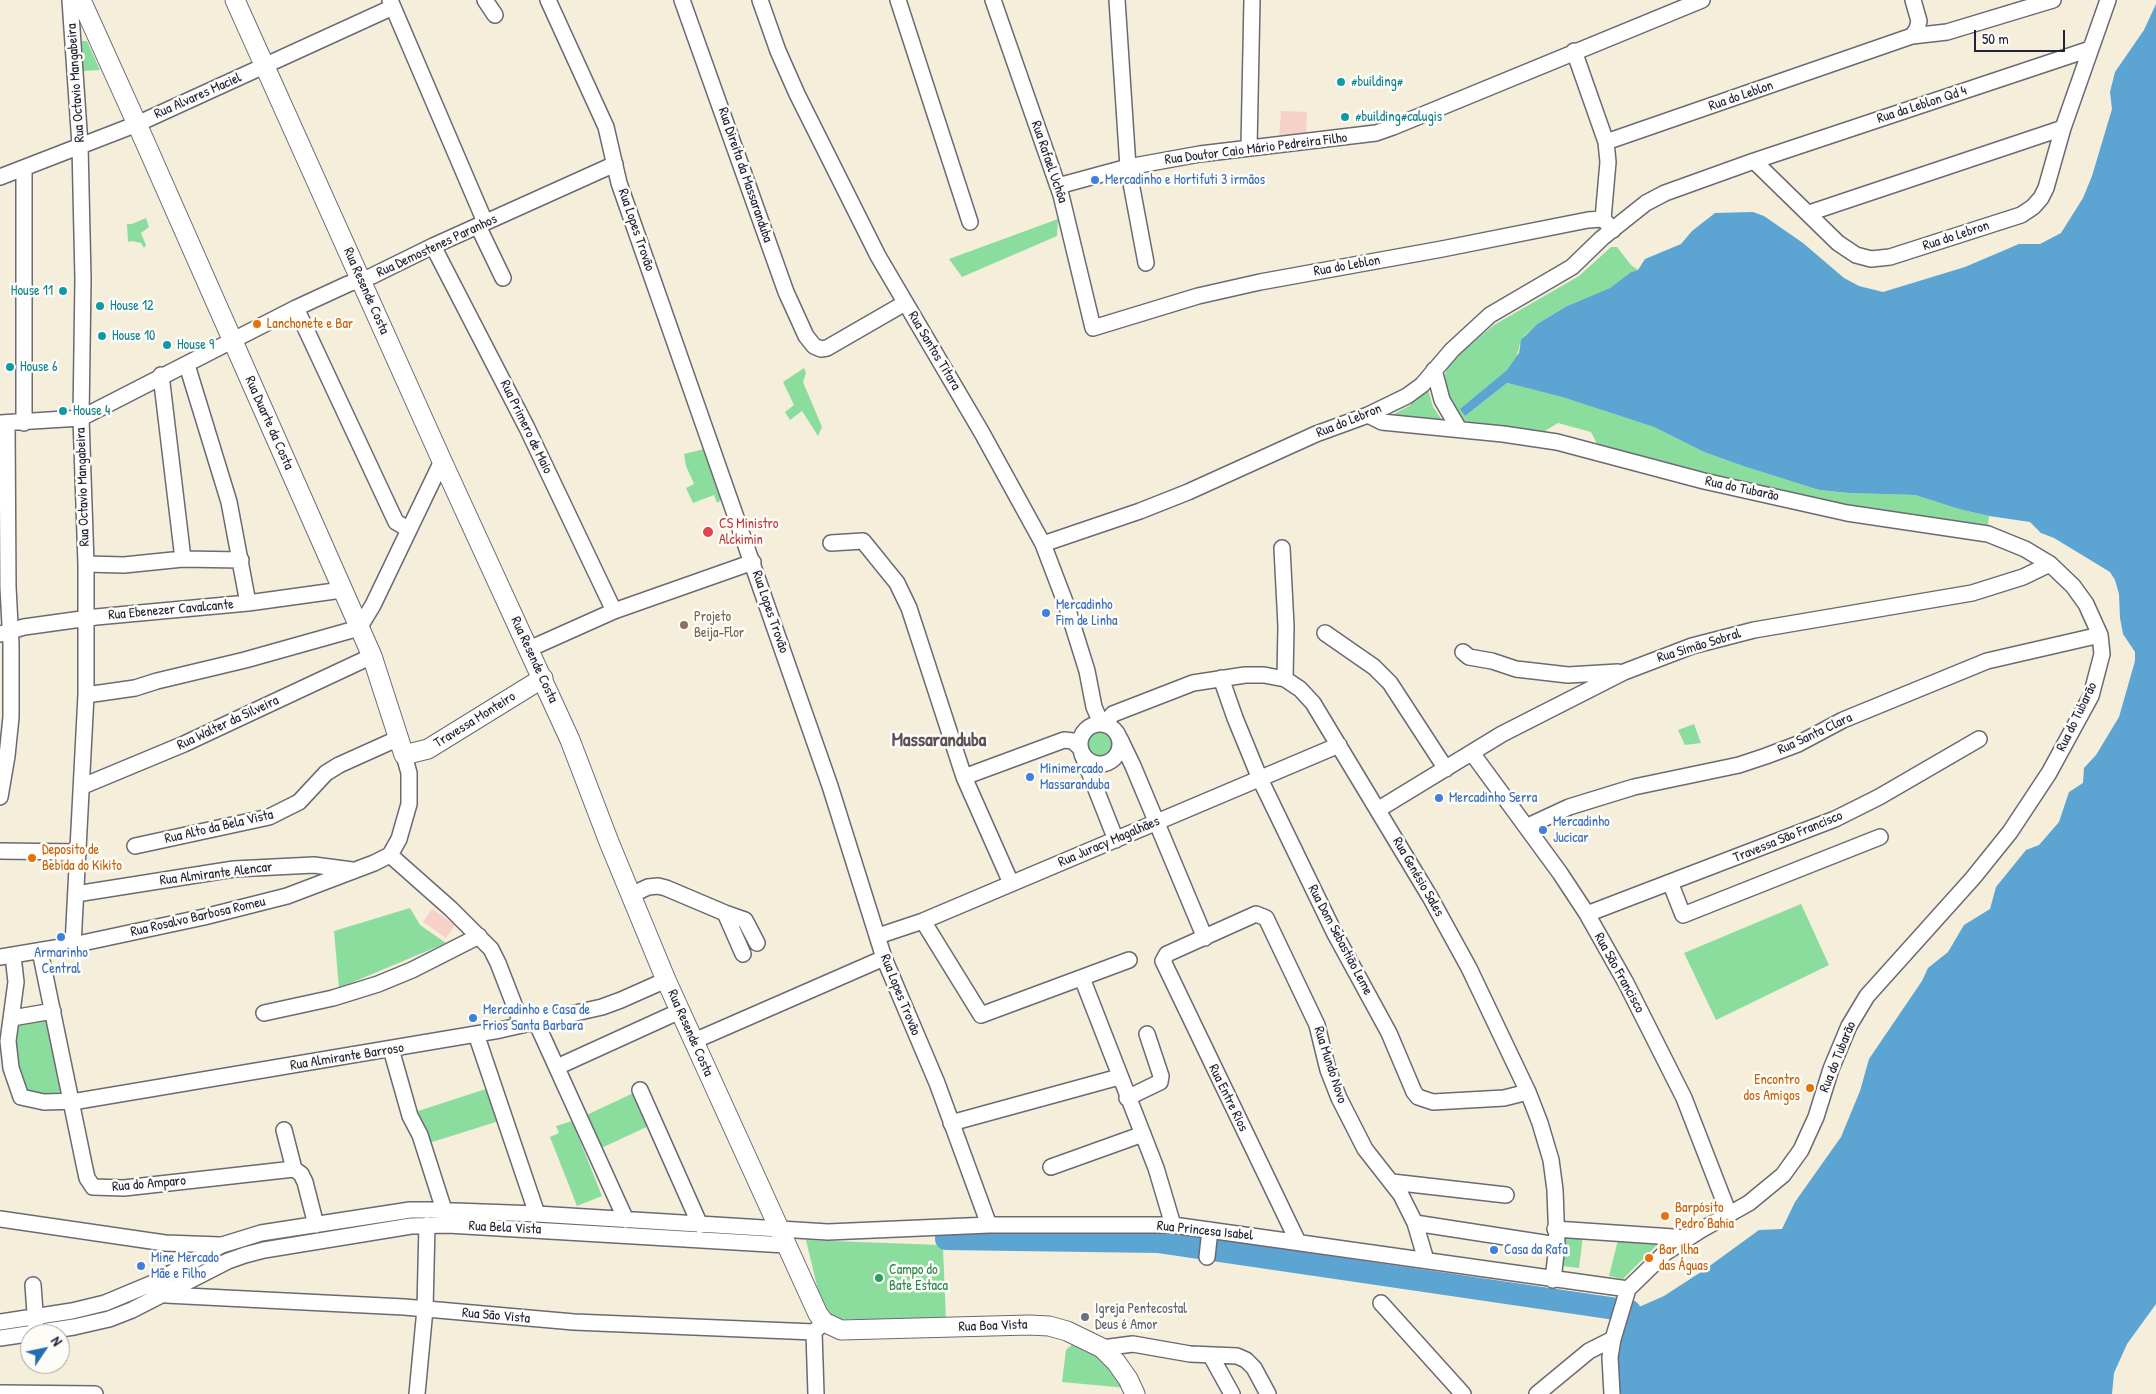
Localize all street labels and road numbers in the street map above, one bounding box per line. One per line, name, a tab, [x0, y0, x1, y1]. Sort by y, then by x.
street label: Rua Octavio Mangabeira	[63, 23, 89, 143]
street label: Rua Alvares Maciel	[152, 69, 244, 123]
street label: Rua do Leblon	[1706, 77, 1776, 115]
street label: Rua da Leblon Qd 4	[1875, 83, 1969, 127]
street label: Rua Direita da Massaranduba	[714, 105, 776, 245]
street label: Rua Rafael Uchôa	[1027, 119, 1071, 205]
street label: Rua Doutor Caio Mário Pedreira Filho	[1164, 129, 1348, 169]
street label: Rua Lopes Trovão	[614, 187, 658, 273]
street label: Rua Demostenes Paranhos	[374, 211, 500, 281]
street label: Rua do Lebron	[1921, 217, 1991, 255]
street label: Rua Resende Costa	[339, 245, 393, 337]
street label: Rua do Leblon	[1312, 252, 1382, 280]
street label: Rua Santos Titara	[904, 309, 964, 393]
street label: Rua Duarte da Costa	[241, 374, 297, 472]
street label: Rua Primero de Maio	[496, 377, 556, 477]
street label: Rua do Lebron	[1314, 400, 1384, 442]
street label: Rua Octavio Mangabeira	[73, 427, 93, 547]
street label: Rua do Tubarão	[1704, 473, 1780, 505]
street label: Rua Lopes Trovão	[748, 569, 792, 655]
street label: Rua Ebenezer Cavalcante	[108, 596, 234, 624]
street label: Rua Resende Costa	[507, 614, 561, 706]
street label: Rua Simão Sobral	[1655, 625, 1743, 667]
street label: Rua do Tubarão	[2053, 680, 2101, 754]
street label: Travessa Monteiro	[431, 688, 519, 752]
street label: Rua Walter da Silveira	[175, 692, 281, 754]
street label: Rua Santa Clara	[1775, 709, 1855, 759]
street label: Rua Alto da Bela Vista	[163, 806, 275, 848]
street label: Travessa Sāo Francisco	[1731, 807, 1845, 867]
street label: Rua Juracy Magalhães	[1056, 813, 1162, 871]
street label: Rua Genésio Sales	[1389, 834, 1447, 920]
street label: Rua Almirante Alencar	[159, 859, 273, 889]
street label: Rua Dom Sebastião Leme	[1304, 882, 1376, 998]
street label: Rua Rosalvo Barbosa Romeu	[129, 893, 267, 941]
street label: Rua São Francisco	[1590, 930, 1648, 1016]
street label: Rua Lopes Trovão	[876, 952, 924, 1038]
street label: Rua Resende Costa	[663, 987, 717, 1079]
street label: Rua do Tubarão	[1816, 1019, 1860, 1095]
street label: Rua Mundo Novo	[1310, 1025, 1350, 1105]
street label: Rua Almirante Barroso	[289, 1040, 405, 1074]
street label: Rua Entre Rios	[1205, 1062, 1251, 1134]
street label: Rua do Amparo	[111, 1172, 187, 1196]
street label: Rua Bela Vista	[468, 1218, 542, 1238]
street label: Rua Princesa Isabel	[1156, 1218, 1254, 1244]
street label: Rua São Vista	[461, 1305, 531, 1327]
street label: Rua Boa Vista	[958, 1316, 1028, 1336]

